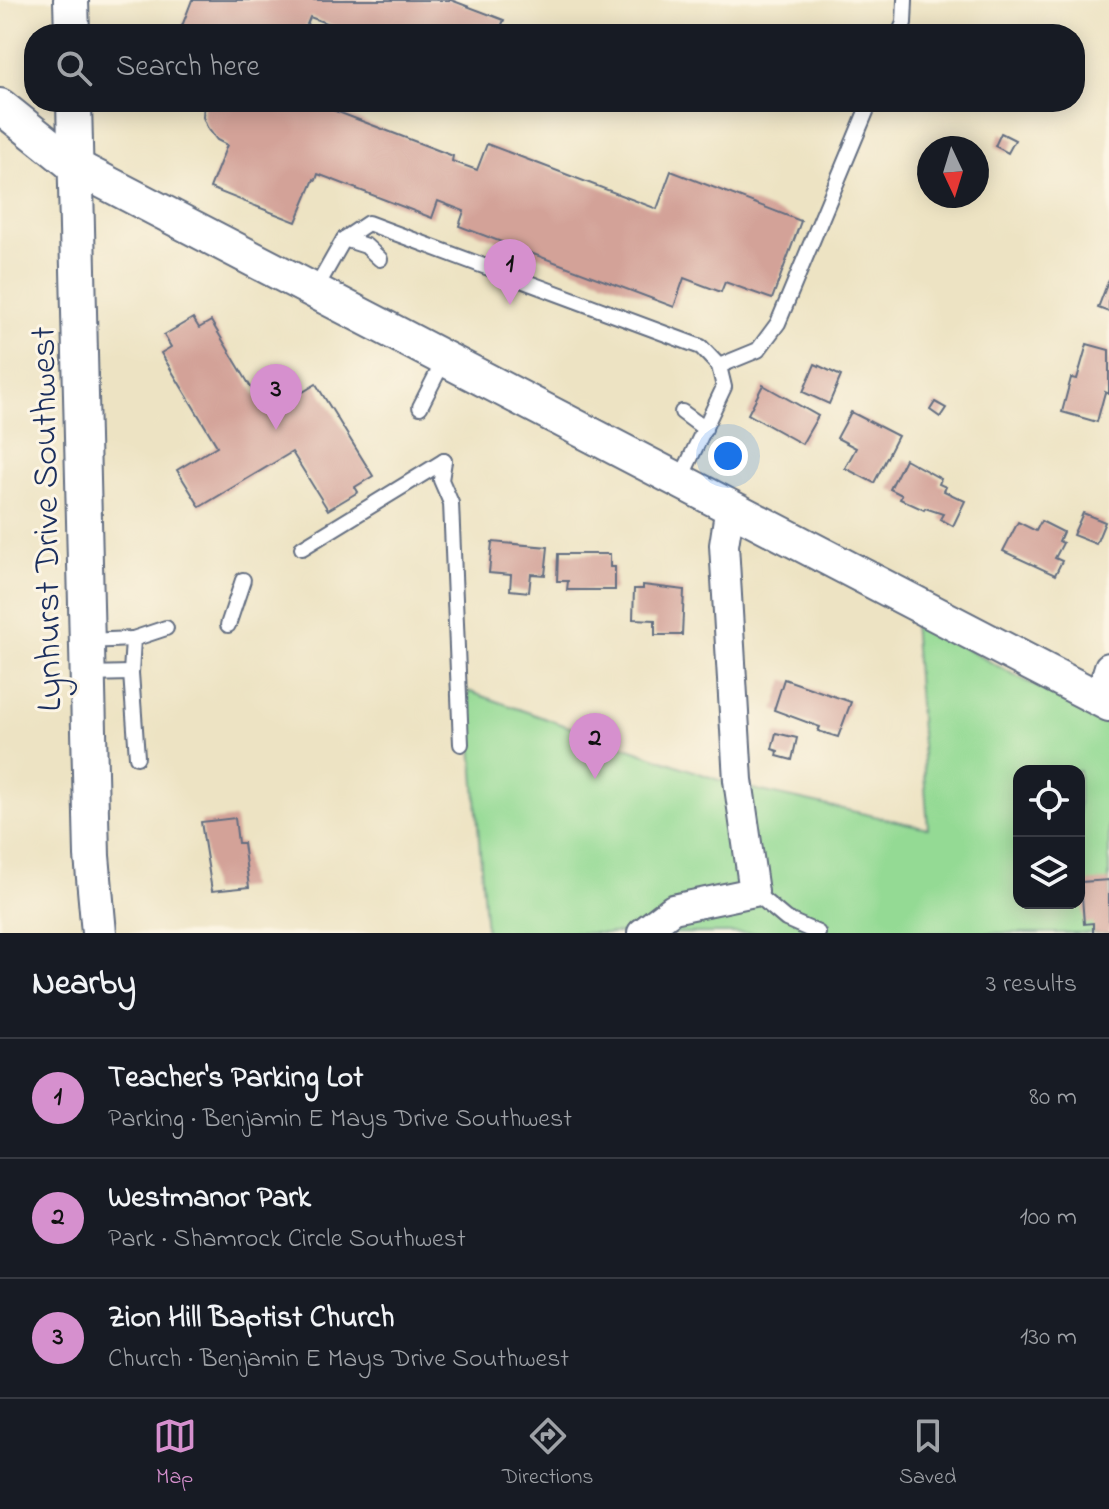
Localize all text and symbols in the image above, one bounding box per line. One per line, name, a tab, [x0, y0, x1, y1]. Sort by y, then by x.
search box	[24, 24, 1085, 112]
icon: search	[52, 46, 96, 90]
text: Search here	[116, 46, 260, 90]
north arrow	[917, 136, 989, 208]
pin: 1	[484, 239, 536, 305]
street label: Lynhurst Drive Southwest	[19, 326, 78, 712]
pin: 3	[250, 364, 302, 430]
your location	[708, 436, 748, 476]
pin: 2	[569, 713, 621, 779]
map controls	[1013, 765, 1085, 909]
button: locate	[1013, 765, 1085, 837]
button: layers	[1013, 837, 1085, 909]
text: Nearby	[32, 960, 136, 1010]
text: 3 results	[986, 966, 1077, 1004]
text: Teacher's Parking Lot	[108, 1057, 363, 1101]
text: 1	[54, 1079, 62, 1117]
text: 80 m	[1029, 1079, 1077, 1117]
text: Parking · Benjamin E Mays Drive Southwest	[108, 1101, 572, 1139]
text: Westmanor Park	[108, 1177, 311, 1221]
text: 2	[52, 1199, 64, 1237]
text: 100 m	[1020, 1199, 1077, 1237]
text: Park · Shamrock Circle Southwest	[108, 1221, 466, 1259]
text: Zion Hill Baptist Church	[108, 1297, 394, 1341]
text: 3	[53, 1319, 63, 1357]
text: 130 m	[1020, 1319, 1077, 1357]
text: Church · Benjamin E Mays Drive Southwest	[108, 1341, 569, 1379]
tab: Map	[153, 1414, 197, 1494]
tab: Directions	[502, 1414, 594, 1494]
tab: Saved	[899, 1414, 956, 1494]

